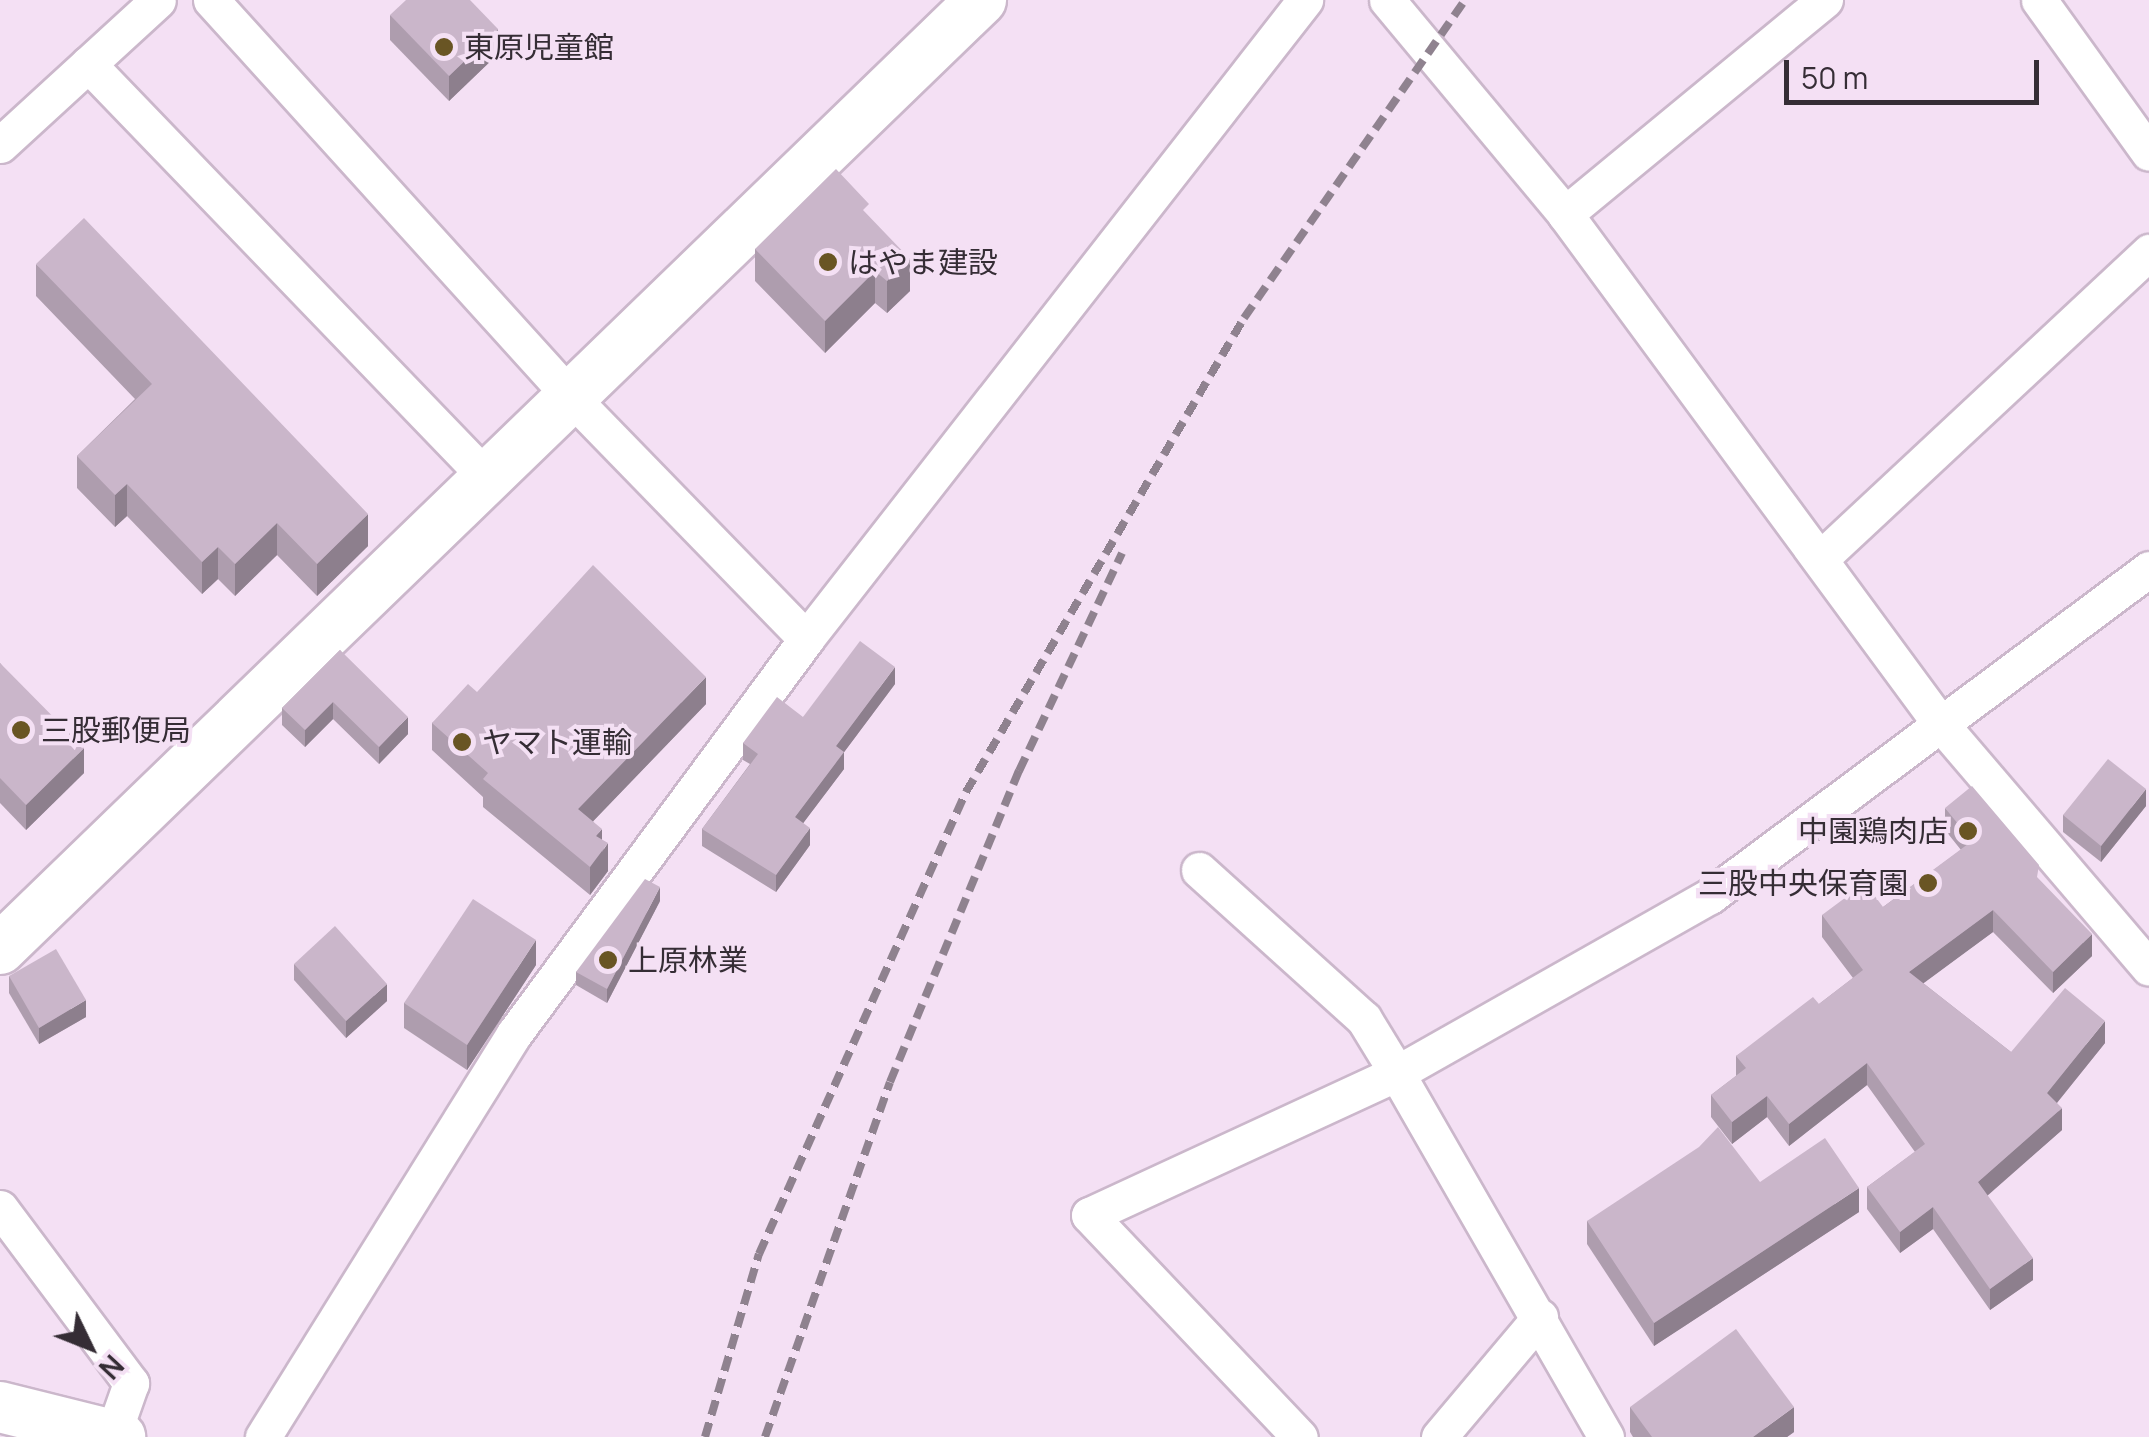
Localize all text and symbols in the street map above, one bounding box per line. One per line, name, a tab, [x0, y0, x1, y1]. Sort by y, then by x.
place label: 東原児童館	[464, 29, 614, 65]
marker: 東原児童館	[433, 36, 455, 58]
scale bar	[1789, 40, 2044, 102]
text: 50 m	[1801, 57, 1868, 98]
place label: はやま建設	[848, 244, 998, 280]
marker: はやま建設	[817, 251, 839, 273]
place label: 三股郵便局	[41, 712, 191, 748]
marker: 三股郵便局	[10, 719, 32, 741]
place label: ヤマト運輸	[482, 724, 632, 760]
marker: ヤマト運輸	[451, 731, 473, 753]
place label: 中園鶏肉店	[1798, 813, 1948, 849]
marker: 中園鶏肉店	[1957, 820, 1979, 842]
place label: 三股中央保育園	[1698, 865, 1908, 901]
marker: 三股中央保育園	[1917, 872, 1939, 894]
place label: 上原林業	[628, 942, 748, 978]
marker: 上原林業	[597, 949, 619, 971]
north arrow	[40, 1297, 140, 1397]
text: N	[91, 1347, 133, 1388]

